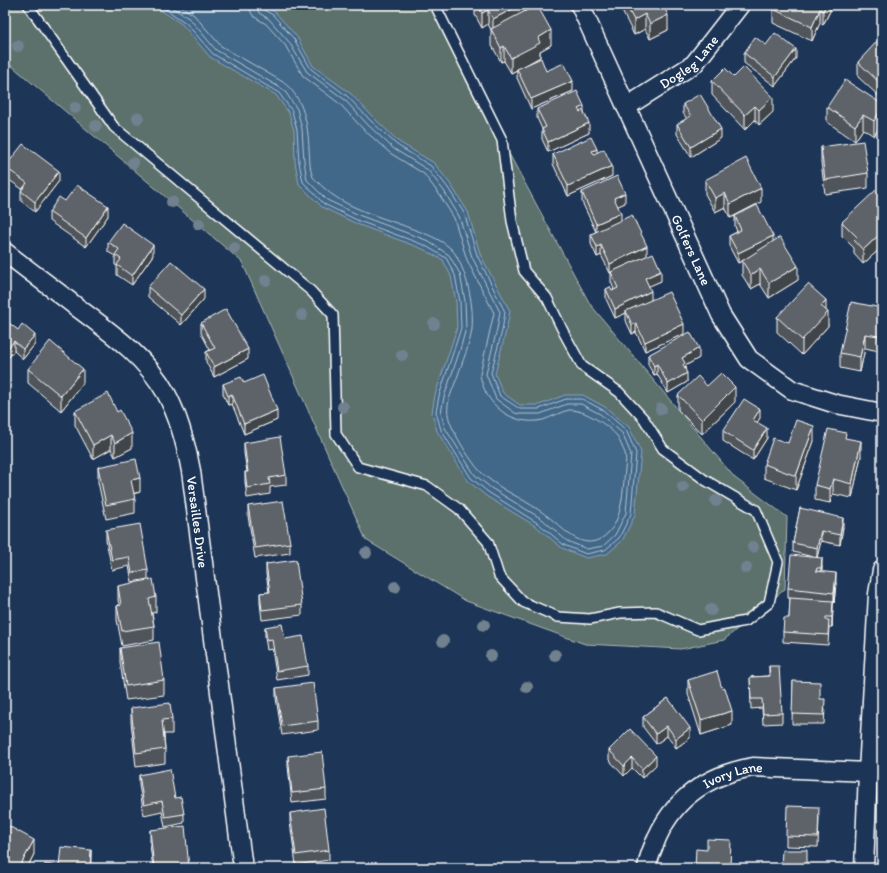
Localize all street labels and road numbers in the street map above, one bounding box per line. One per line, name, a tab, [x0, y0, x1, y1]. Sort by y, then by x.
street label: Dogleg Lane	[657, 32, 722, 93]
street label: Golfers Lane	[667, 212, 715, 289]
street label: Versailles Drive	[183, 475, 212, 569]
street label: Ivory Lane	[700, 759, 763, 792]

